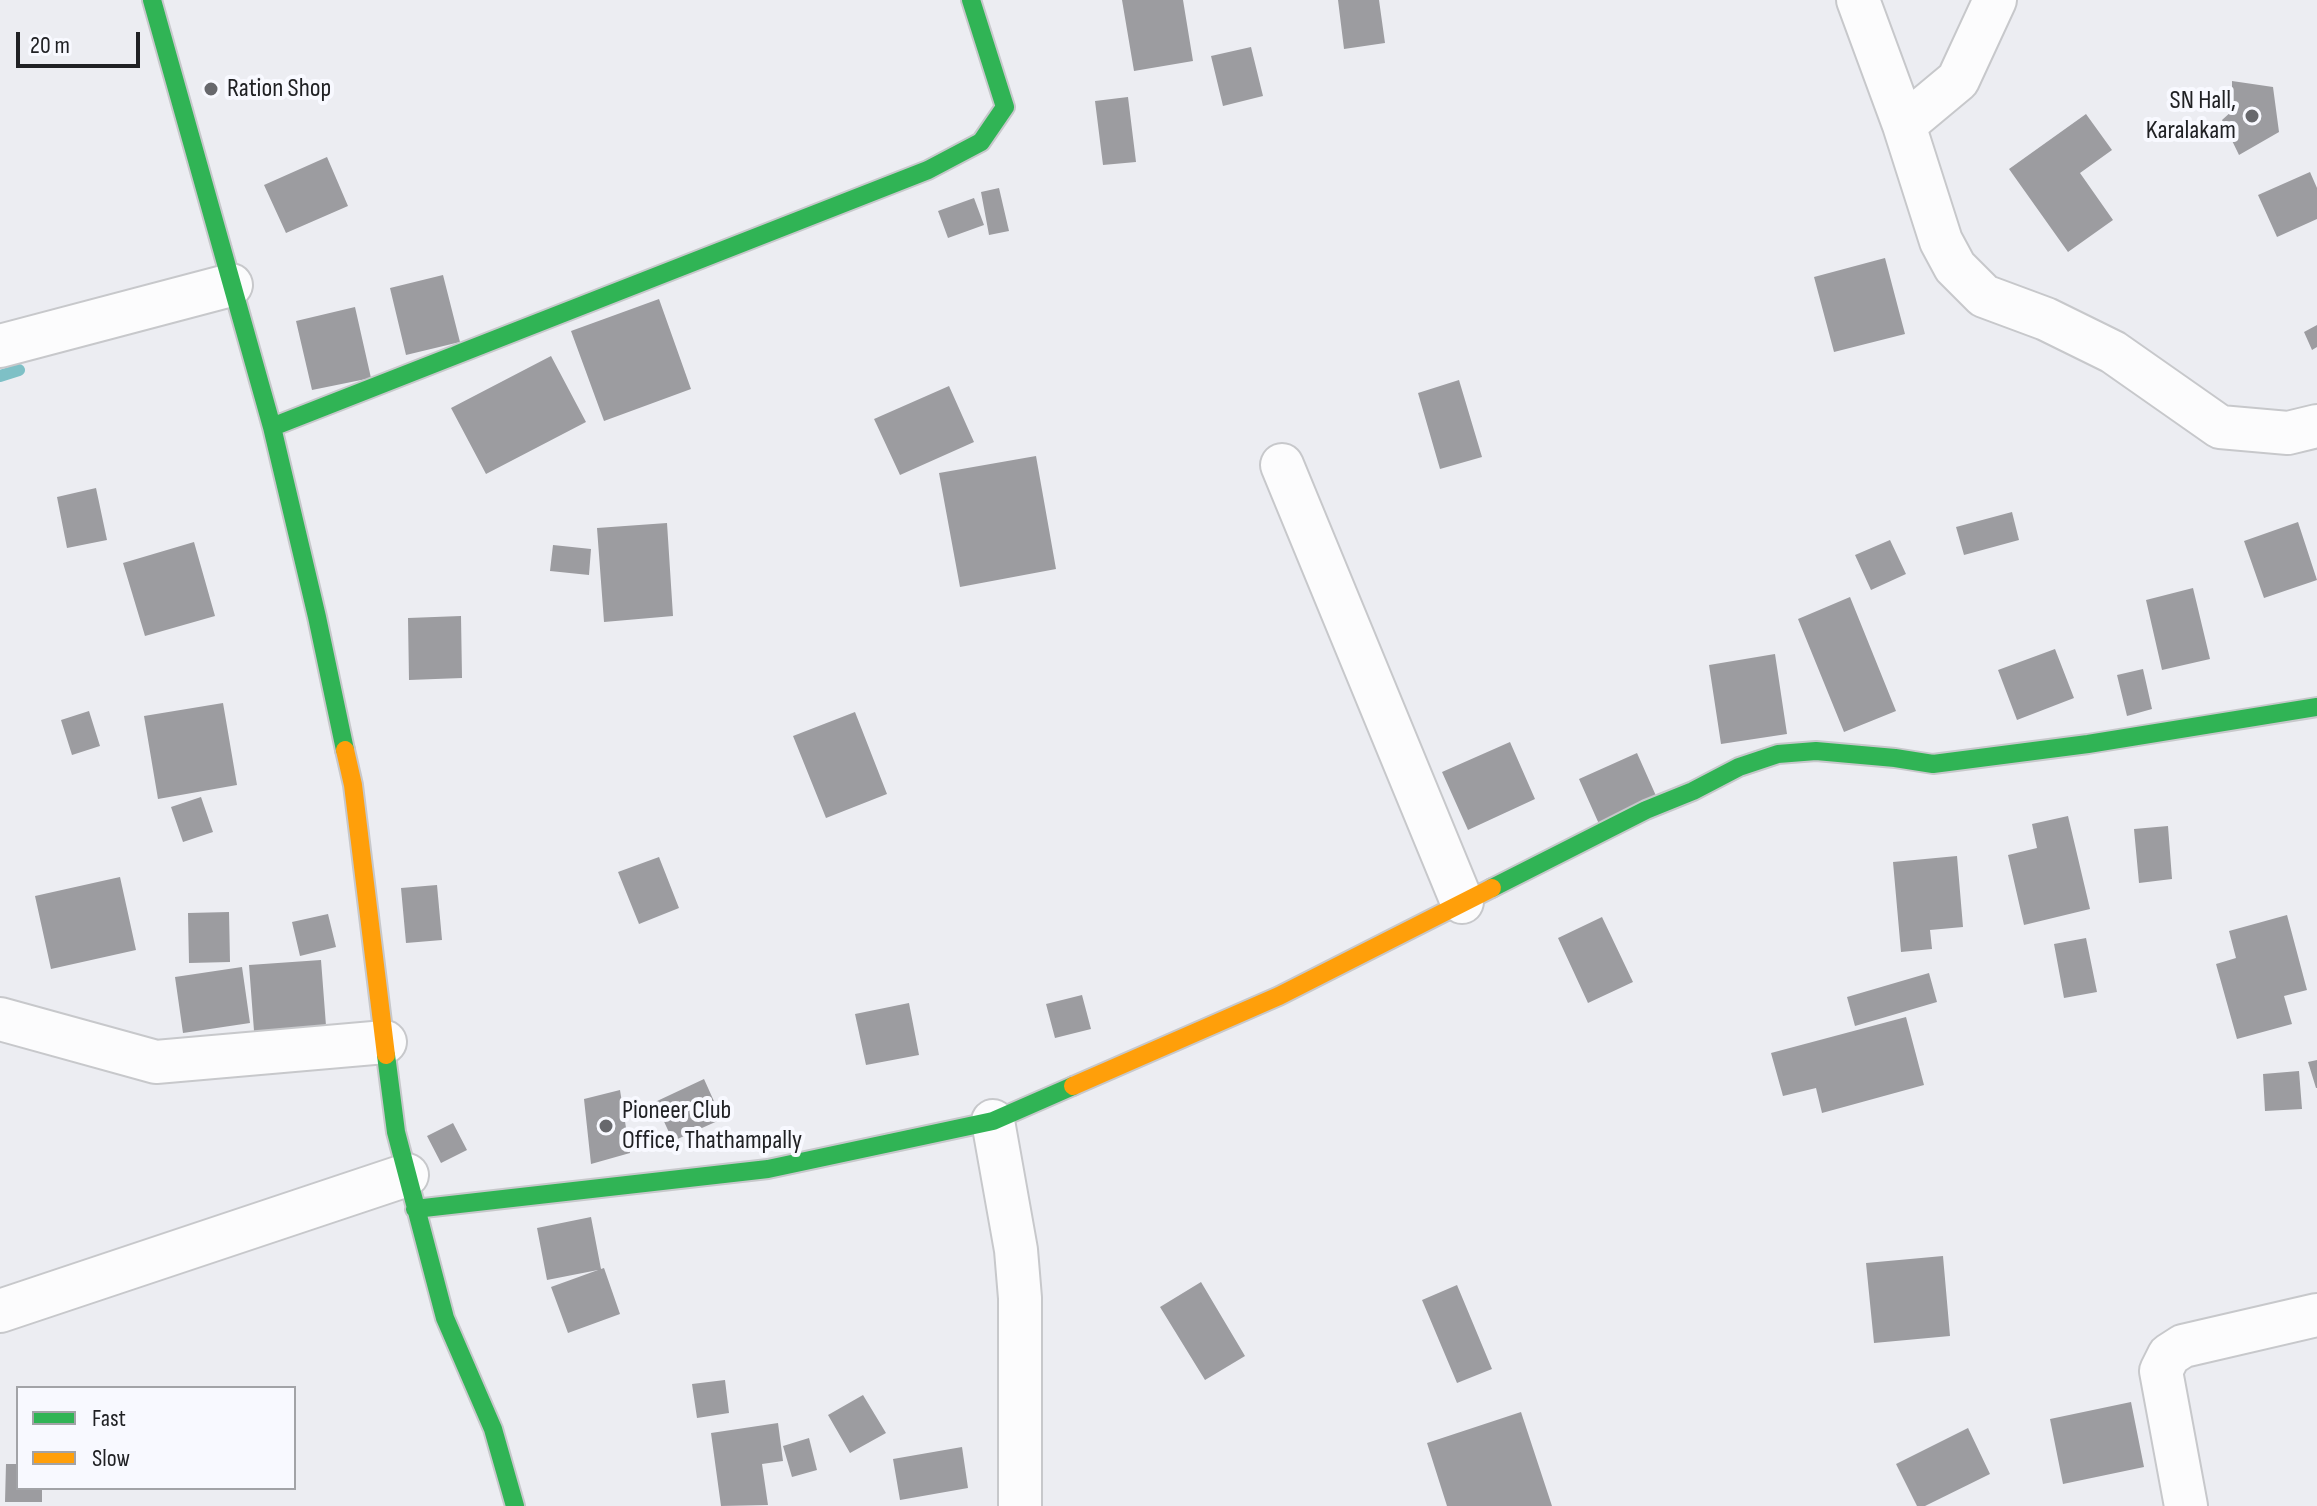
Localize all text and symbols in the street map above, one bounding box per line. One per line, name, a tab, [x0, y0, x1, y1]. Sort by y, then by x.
scale bar	[20, 16, 144, 66]
text: 20 m	[30, 31, 70, 60]
place label: Ration Shop	[227, 73, 331, 105]
marker: Ration Shop	[202, 80, 220, 98]
place label: SN Hall, Karalakam	[2146, 85, 2236, 146]
marker: SN Hall, Karalakam	[2243, 107, 2261, 125]
place label: Pioneer Club Office, Thathampally	[622, 1095, 802, 1156]
marker: Pioneer Club Office, Thathampally	[597, 1117, 615, 1135]
legend	[16, 1386, 296, 1490]
text: Fast	[92, 1404, 126, 1433]
text: Slow	[92, 1444, 130, 1473]

